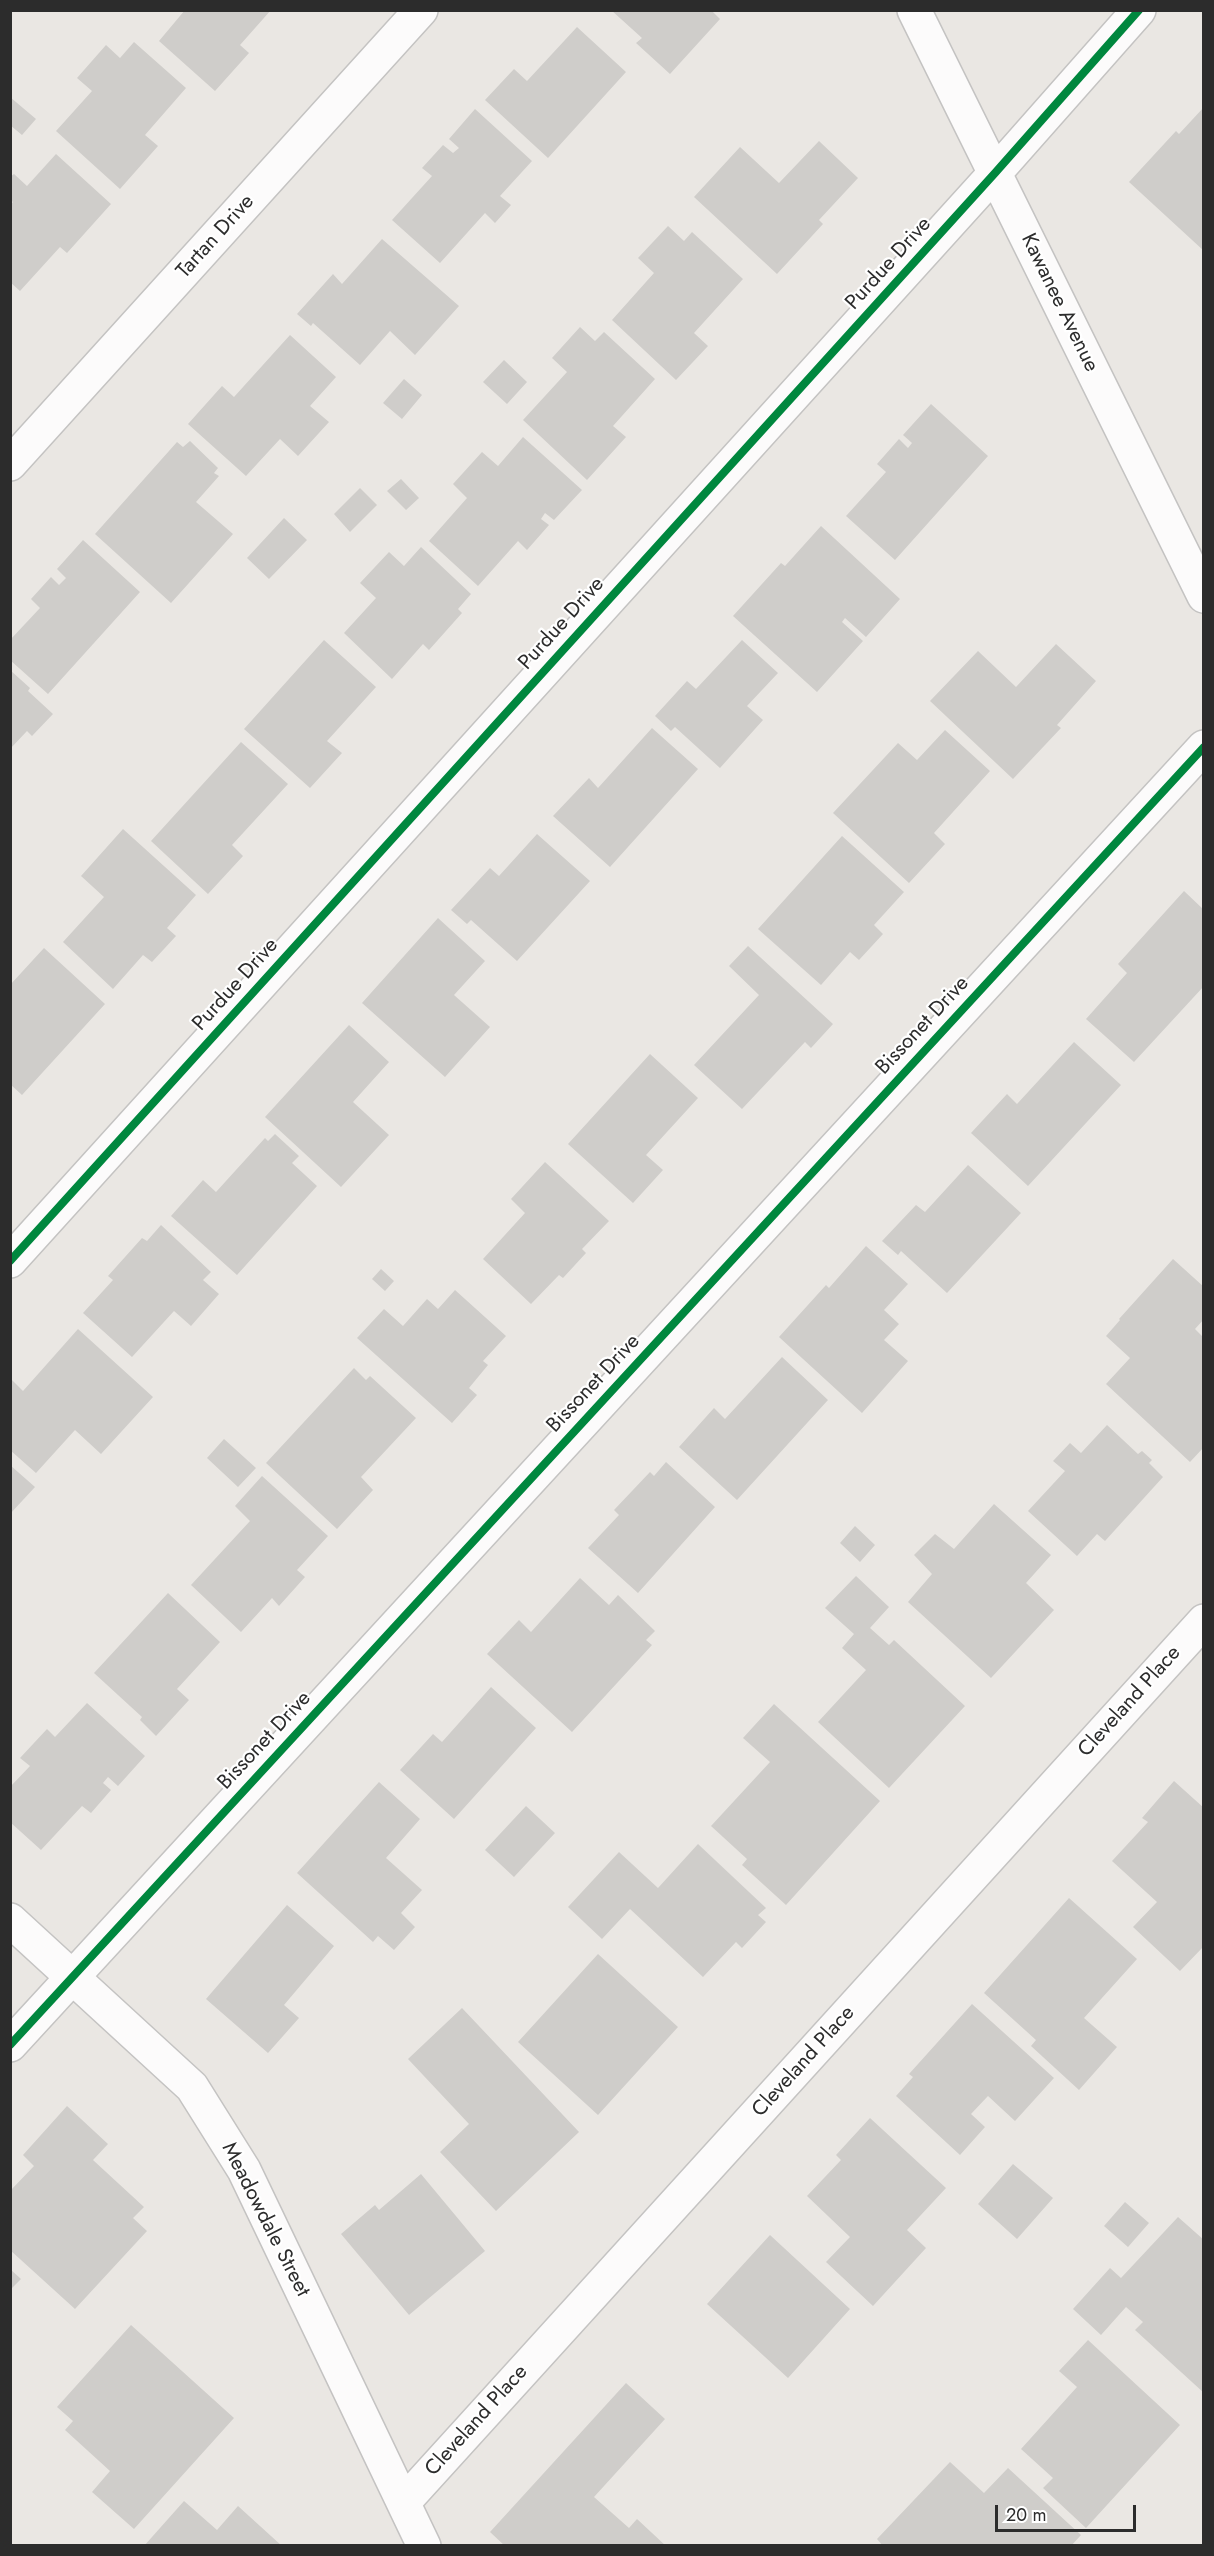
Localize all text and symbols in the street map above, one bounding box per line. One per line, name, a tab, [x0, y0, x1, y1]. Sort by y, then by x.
street label: Tartan Drive	[172, 190, 260, 284]
street label: Purdue Drive	[841, 212, 937, 316]
street label: Kawanee Avenue	[1015, 230, 1103, 376]
street label: Purdue Drive	[514, 572, 610, 676]
street label: Purdue Drive	[188, 933, 284, 1037]
street label: Bissonet Drive	[871, 972, 975, 1080]
street label: Bissonet Drive	[542, 1330, 646, 1438]
street label: Cleveland Place	[1073, 1641, 1187, 1763]
street label: Bissonet Drive	[213, 1687, 317, 1795]
street label: Cleveland Place	[747, 2001, 861, 2123]
street label: Meadowdale Street	[215, 2139, 315, 2301]
street label: Cleveland Place	[420, 2360, 534, 2482]
scale bar	[998, 2493, 1139, 2531]
text: 20 m	[1006, 2502, 1046, 2528]

